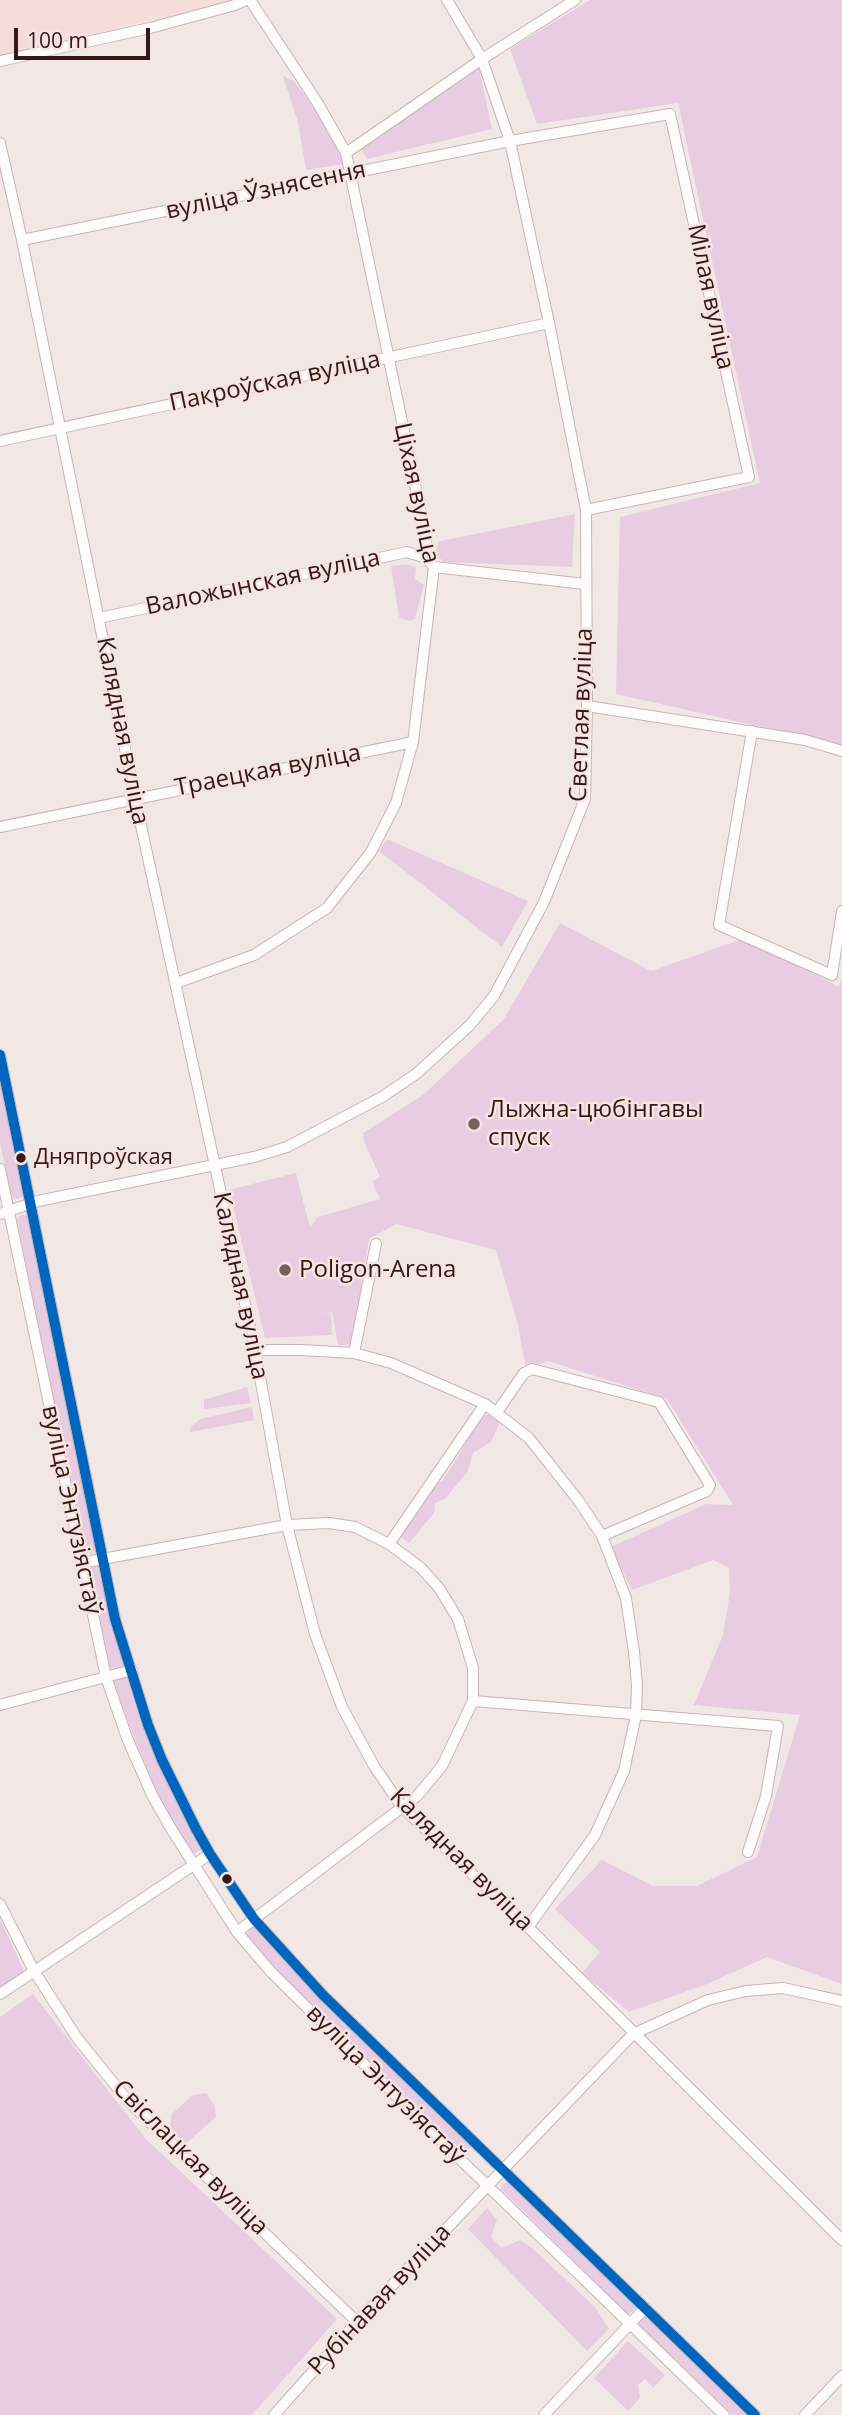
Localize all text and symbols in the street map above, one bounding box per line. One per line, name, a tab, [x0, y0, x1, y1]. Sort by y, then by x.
scale bar	[18, 14, 154, 58]
text: 100 m	[27, 26, 88, 54]
street label: вуліца Ўзнясення	[163, 156, 369, 226]
street label: Мілая вуліца	[681, 222, 739, 372]
street label: Пакроўская вуліца	[167, 346, 383, 418]
street label: Ціхая вуліца	[387, 420, 445, 566]
street label: Валожынская вуліца	[143, 544, 383, 622]
street label: Светлая вуліца	[565, 627, 599, 803]
street label: Калядная вуліца	[90, 635, 154, 827]
street label: Траецкая вуліца	[173, 739, 363, 803]
place label: Лыжна-цюбінгавы спуск	[488, 1096, 704, 1152]
marker: Лыжна-цюбінгавы спуск	[466, 1116, 482, 1132]
place label: Дняпроўская	[34, 1145, 173, 1171]
marker: Дняпроўская	[14, 1151, 28, 1165]
street label: Калядная вуліца	[206, 1190, 274, 1382]
place label: Poligon-Arena	[299, 1256, 456, 1284]
marker: Poligon-Arena	[277, 1262, 293, 1278]
street label: вуліца Энтузіястаў	[35, 1403, 107, 1617]
street label: Калядная вуліца	[383, 1782, 539, 1938]
unlabelled marker	[220, 1872, 234, 1886]
street label: вуліца Энтузіястаў	[300, 2000, 470, 2170]
street label: Свіслацкая вуліца	[106, 2074, 274, 2242]
street label: Рубінавая вуліца	[303, 2219, 457, 2381]

